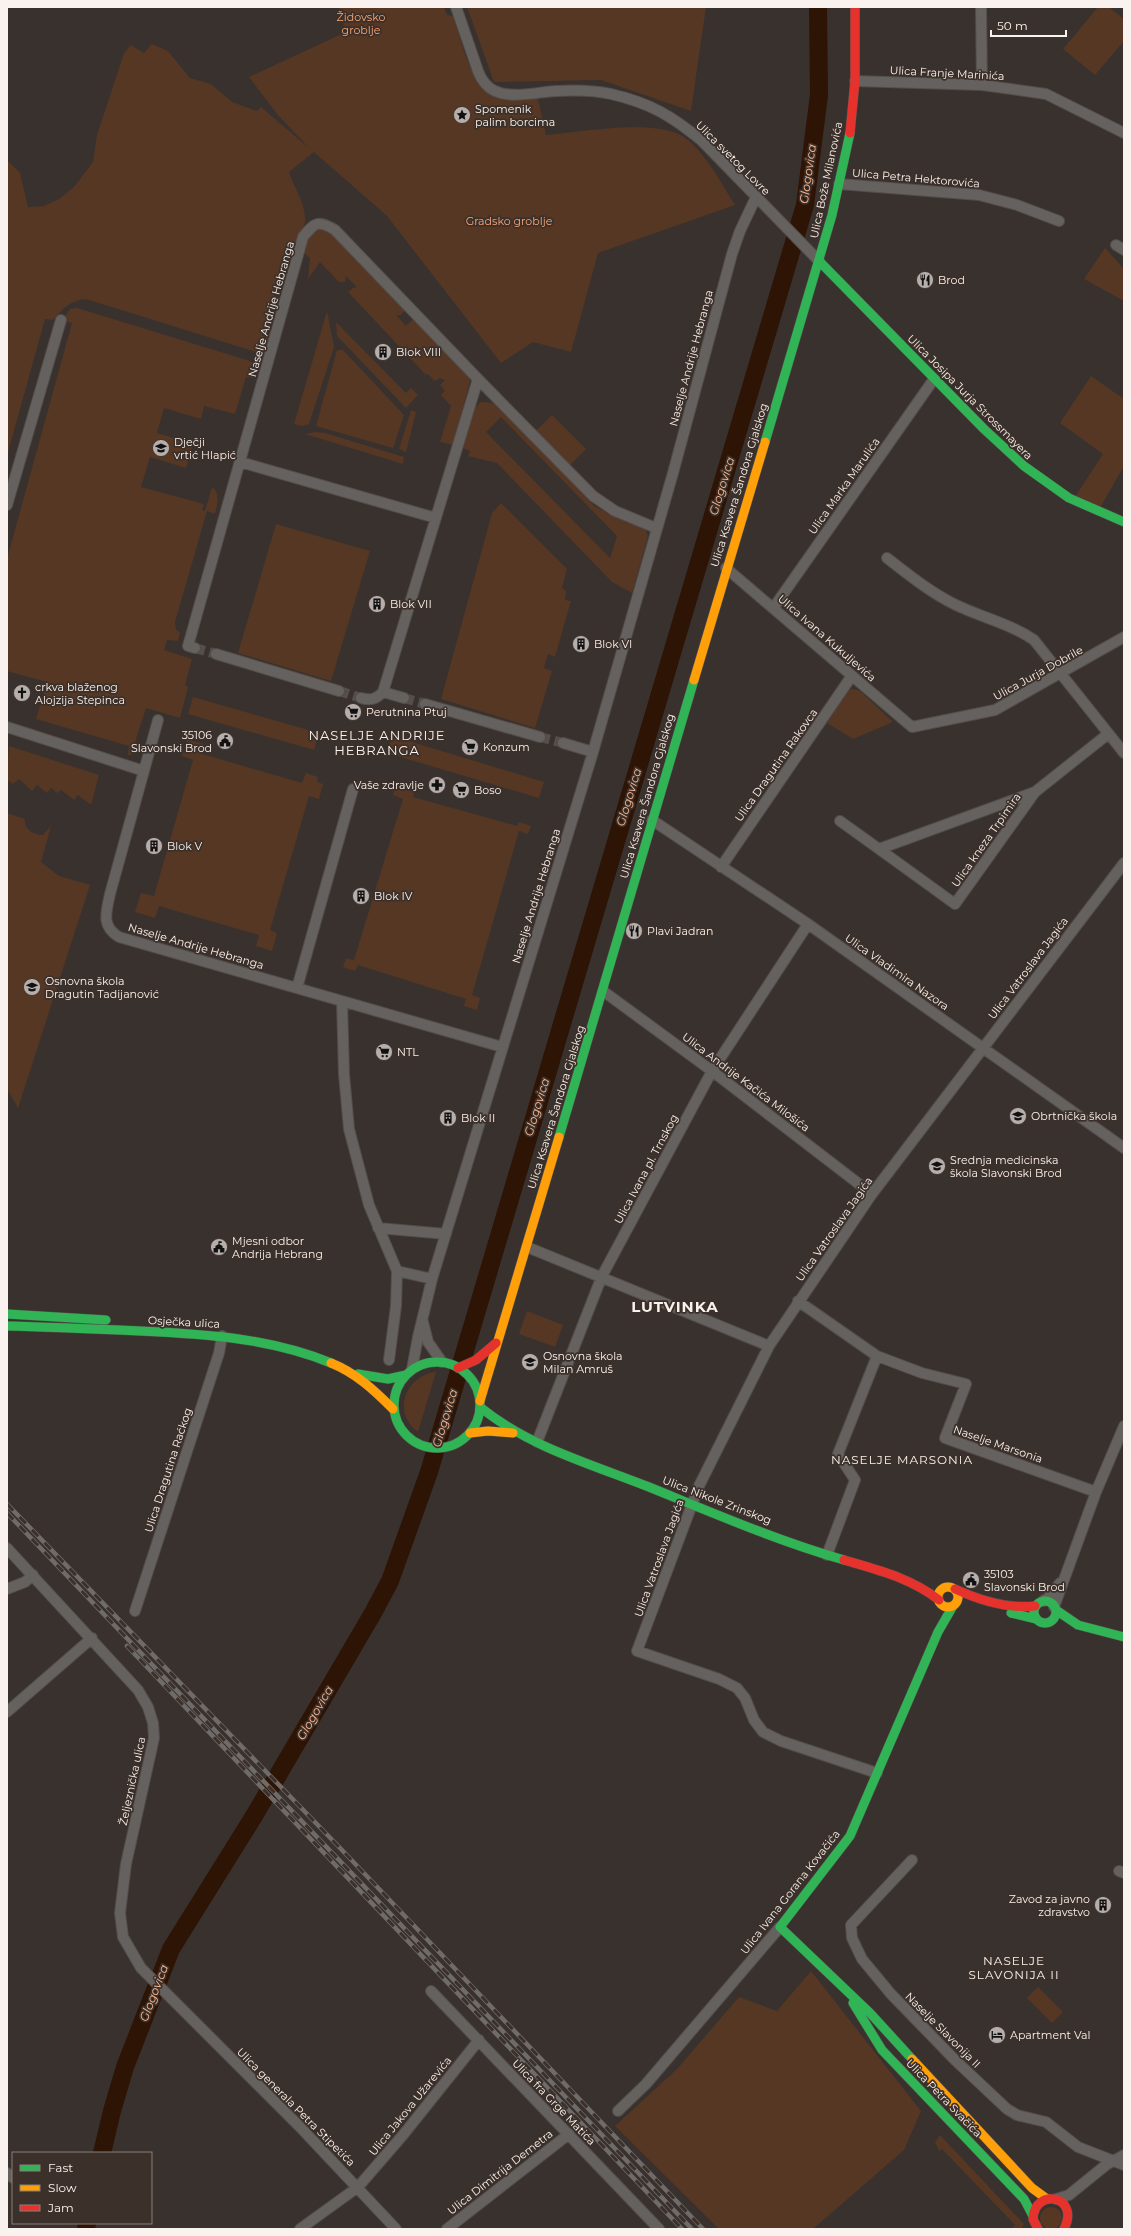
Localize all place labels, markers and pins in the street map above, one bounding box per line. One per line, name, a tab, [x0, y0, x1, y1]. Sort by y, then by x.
place label: Spomenik palim borcima	[475, 102, 555, 129]
place icon: Spomenik palim borcima	[452, 105, 472, 125]
restaurant icon: Brod	[915, 270, 935, 290]
place label: Brod	[938, 273, 965, 287]
building icon: Blok VIII	[373, 342, 393, 362]
place label: Blok VIII	[396, 345, 441, 359]
place label: Dječji vrtić Hlapić	[174, 435, 236, 462]
school or university icon: Dječji vrtić Hlapić	[151, 438, 171, 458]
building icon: Blok VII	[367, 594, 387, 614]
place label: Blok VII	[390, 597, 432, 611]
building icon: Blok VI	[571, 634, 591, 654]
place label: Blok VI	[594, 637, 632, 651]
place label: crkva blaženog Alojzija Stepinca	[35, 680, 125, 707]
church icon: crkva blaženog Alojzija Stepinca	[12, 683, 32, 703]
supermarket icon: Perutnina Ptuj	[343, 702, 363, 722]
place label: Perutnina Ptuj	[366, 705, 447, 719]
place label: 35106 Slavonski Brod	[131, 728, 212, 755]
public building icon: 35106 Slavonski Brod	[215, 731, 235, 751]
supermarket icon: Konzum	[460, 737, 480, 757]
place label: Konzum	[483, 740, 530, 754]
pharmacy icon: Vaše zdravlje	[427, 775, 447, 795]
place label: Vaše zdravlje	[354, 778, 424, 792]
supermarket icon: Boso	[451, 780, 471, 800]
place label: Boso	[474, 783, 502, 797]
building icon: Blok V	[144, 836, 164, 856]
place label: Blok V	[167, 839, 203, 853]
building icon: Blok IV	[351, 886, 371, 906]
place label: Blok IV	[374, 889, 413, 903]
restaurant icon: Plavi Jadran	[624, 921, 644, 941]
place label: Plavi Jadran	[647, 924, 713, 938]
place label: Osnovna škola Dragutin Tadijanović	[45, 974, 159, 1001]
school or university icon: Osnovna škola Dragutin Tadijanović	[22, 977, 42, 997]
supermarket icon: NTL	[374, 1042, 394, 1062]
place label: NTL	[397, 1045, 419, 1059]
school or university icon: Obrtnička škola	[1008, 1106, 1028, 1126]
building icon: Blok II	[438, 1108, 458, 1128]
place label: Obrtnička škola	[1031, 1109, 1117, 1123]
place label: Blok II	[461, 1111, 495, 1125]
place label: Srednja medicinska škola Slavonski Brod	[950, 1153, 1062, 1180]
school or university icon: Srednja medicinska škola Slavonski Brod	[927, 1156, 947, 1176]
place label: Mjesni odbor Andrija Hebrang	[232, 1234, 323, 1261]
public building icon: Mjesni odbor Andrija Hebrang	[209, 1237, 229, 1257]
place label: Osnovna škola Milan Amruš	[543, 1349, 623, 1376]
school or university icon: Osnovna škola Milan Amruš	[520, 1352, 540, 1372]
place label: 35103 Slavonski Brod	[984, 1567, 1065, 1594]
public building icon: 35103 Slavonski Brod	[961, 1570, 981, 1590]
place label: Zavod za javno zdravstvo	[1009, 1892, 1090, 1919]
building icon: Zavod za javno zdravstvo	[1093, 1895, 1113, 1915]
hotel icon: Apartment Val	[987, 2025, 1007, 2045]
place label: Apartment Val	[1010, 2028, 1090, 2042]

